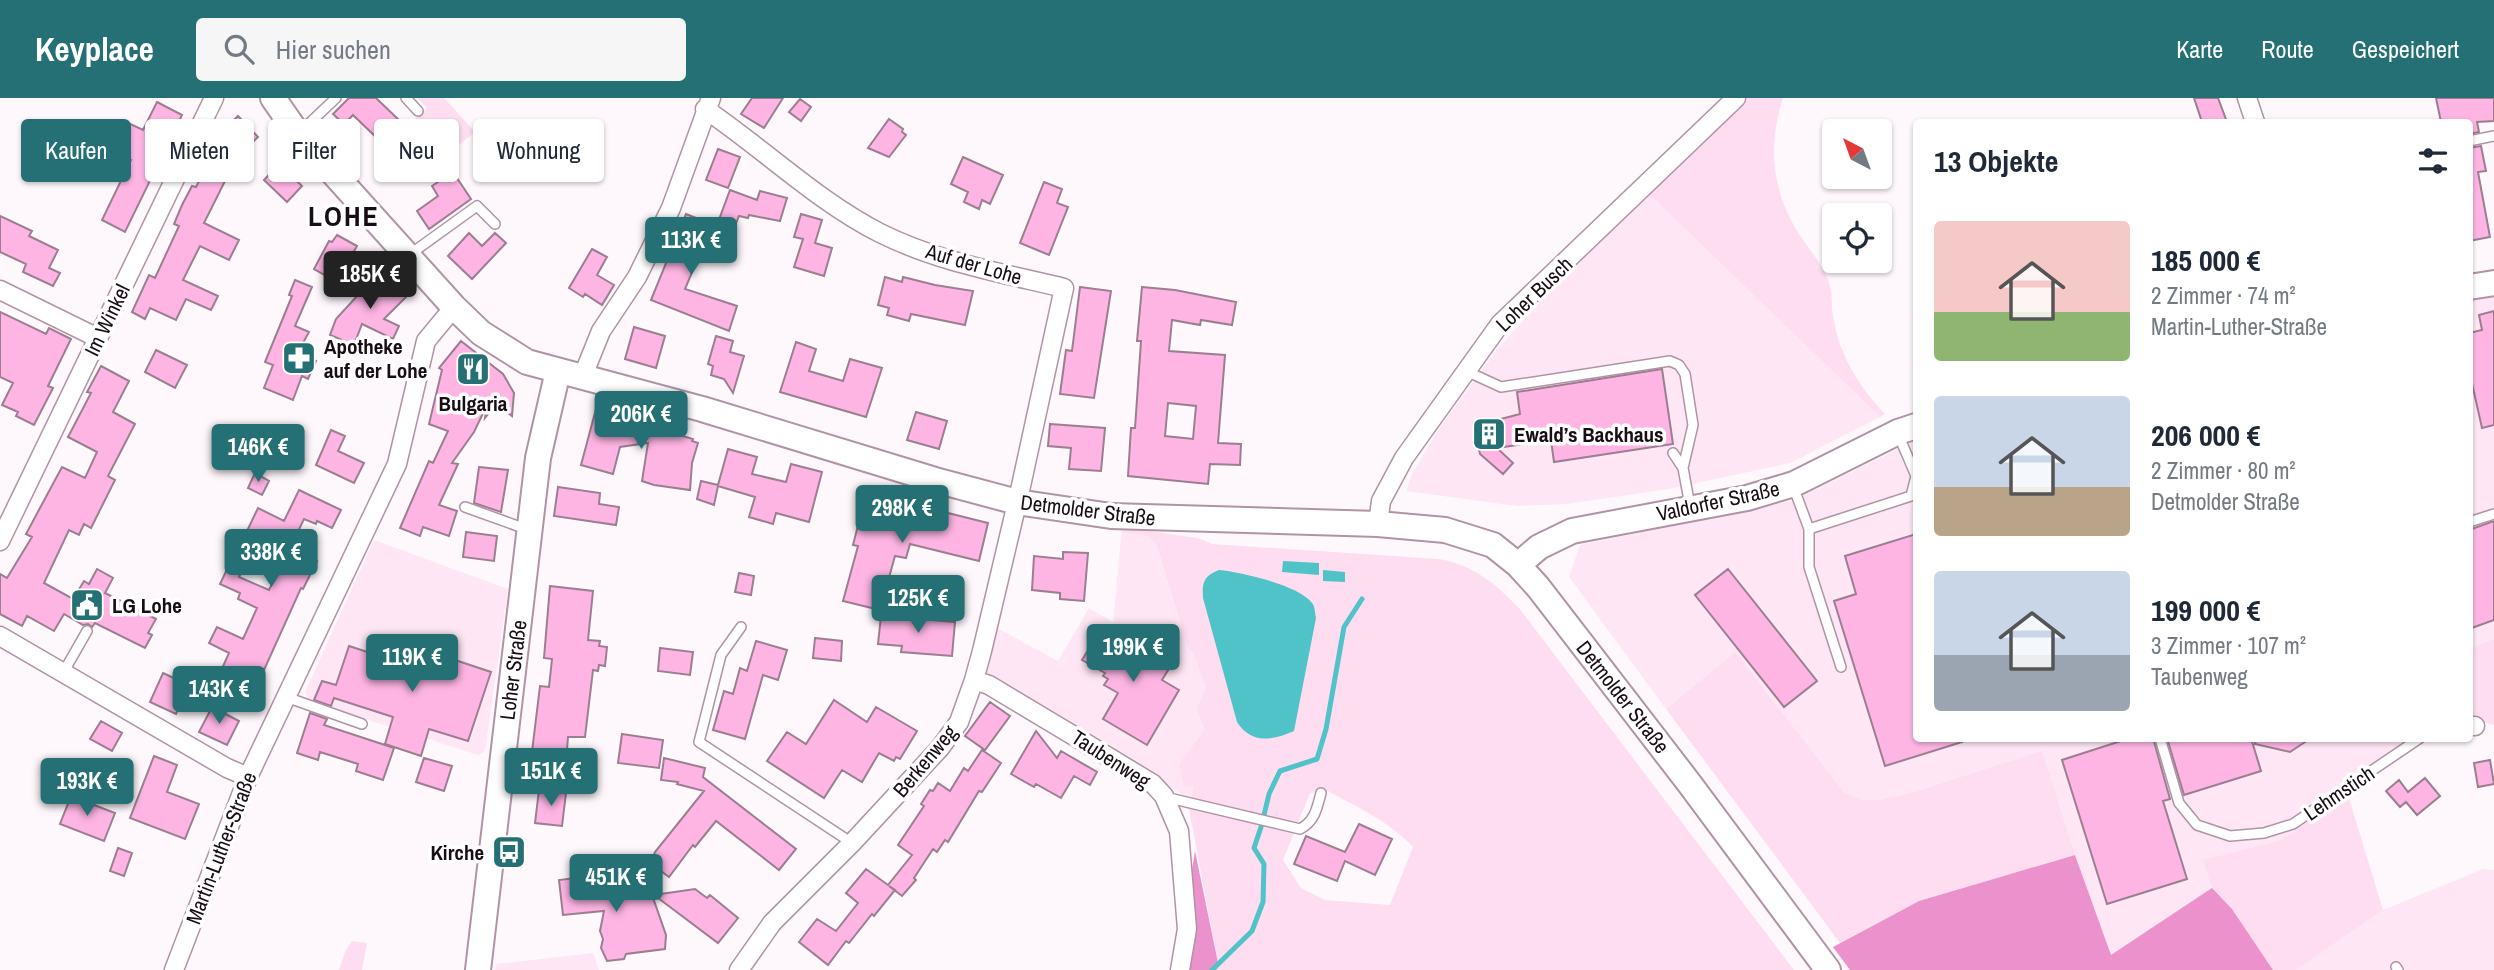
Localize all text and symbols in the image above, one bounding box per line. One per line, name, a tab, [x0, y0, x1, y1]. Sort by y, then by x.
search box	[196, 18, 686, 81]
text: Keyplace	[35, 27, 154, 71]
icon: search	[220, 30, 258, 68]
text: Hier suchen	[276, 32, 391, 67]
text: Karte	[2176, 33, 2223, 65]
text: Route	[2261, 33, 2314, 65]
text: Gespeichert	[2352, 33, 2459, 65]
chip: Kaufen	[21, 119, 131, 182]
chip: Mieten	[145, 119, 254, 182]
chip: Filter	[268, 119, 360, 182]
chip: Neu	[374, 119, 459, 182]
chip: Wohnung	[473, 119, 604, 182]
north arrow	[1822, 119, 1892, 189]
map controls	[1822, 119, 1892, 273]
text: 13 Objekte	[1934, 141, 2058, 181]
icon: filters	[2414, 142, 2452, 180]
district label: LOHE	[308, 197, 380, 235]
button: locate	[1822, 203, 1892, 273]
pin: 113K €	[634, 218, 748, 277]
text: 113K €	[661, 224, 721, 255]
street label: Auf der Lohe	[922, 236, 1025, 292]
text: 185 000 €	[2151, 240, 2260, 280]
icon: home	[1990, 249, 2074, 333]
street label: Loher Busch	[1489, 250, 1579, 338]
pin: 185K €	[313, 252, 427, 311]
text: 185K €	[340, 258, 400, 289]
street label: Im Winkel	[77, 279, 137, 361]
text: 2 Zimmer · 74 m²	[2151, 280, 2296, 311]
text: Martin-Luther-Straße	[2151, 311, 2327, 342]
place label: Apotheke auf der Lohe	[324, 332, 427, 385]
pharmacy icon: Apotheke auf der Lohe	[280, 339, 318, 377]
restaurant icon: Bulgaria	[454, 350, 492, 388]
place label: Bulgaria	[439, 389, 508, 418]
pin: 206K €	[584, 392, 698, 451]
text: 206K €	[611, 398, 671, 429]
building icon: Ewald’s Backhaus	[1470, 415, 1508, 453]
text: 206 000 €	[2151, 415, 2260, 455]
place label: Ewald’s Backhaus	[1514, 420, 1664, 449]
pin: 146K €	[201, 424, 315, 484]
icon: home	[1990, 424, 2074, 508]
text: 146K €	[228, 431, 288, 462]
text: 2 Zimmer · 80 m²	[2151, 455, 2296, 486]
street label: Valdorfer Straße	[1654, 474, 1782, 528]
pin: 298K €	[845, 486, 959, 545]
text: Detmolder Straße	[2151, 486, 2300, 517]
street label: Detmolder Straße	[1019, 487, 1157, 533]
text: 298K €	[872, 492, 932, 523]
pin: 338K €	[214, 530, 328, 589]
text: 338K €	[241, 536, 301, 567]
pin: 125K €	[861, 575, 975, 635]
text: 125K €	[888, 582, 948, 613]
public building icon: LG Lohe	[68, 586, 106, 624]
text: 199 000 €	[2151, 590, 2260, 630]
place label: LG Lohe	[112, 591, 182, 620]
icon: home	[1990, 599, 2074, 683]
street label: Loher Straße	[492, 618, 534, 722]
pin: 199K €	[1076, 624, 1190, 684]
text: 3 Zimmer · 107 m²	[2151, 630, 2306, 661]
text: 199K €	[1103, 631, 1163, 662]
pin: 119K €	[355, 634, 469, 694]
street label: Detmolder Straße	[1570, 635, 1676, 759]
text: 119K €	[382, 641, 442, 672]
text: Taubenweg	[2151, 661, 2248, 692]
pin: 143K €	[162, 666, 276, 726]
text: 143K €	[189, 673, 249, 704]
street label: Berkenweg	[886, 718, 964, 803]
street label: Taubenweg	[1066, 723, 1156, 795]
pin: 151K €	[494, 748, 608, 808]
text: 151K €	[521, 755, 581, 786]
pin: 193K €	[30, 758, 144, 818]
street label: Lehmstich	[2298, 759, 2380, 827]
text: 193K €	[57, 765, 117, 796]
street label: Martin-Luther-Straße	[179, 768, 263, 928]
bus stop icon: Kirche	[490, 833, 528, 871]
place label: Kirche	[430, 838, 484, 867]
pin: 451K €	[559, 854, 673, 914]
text: 451K €	[586, 861, 646, 892]

